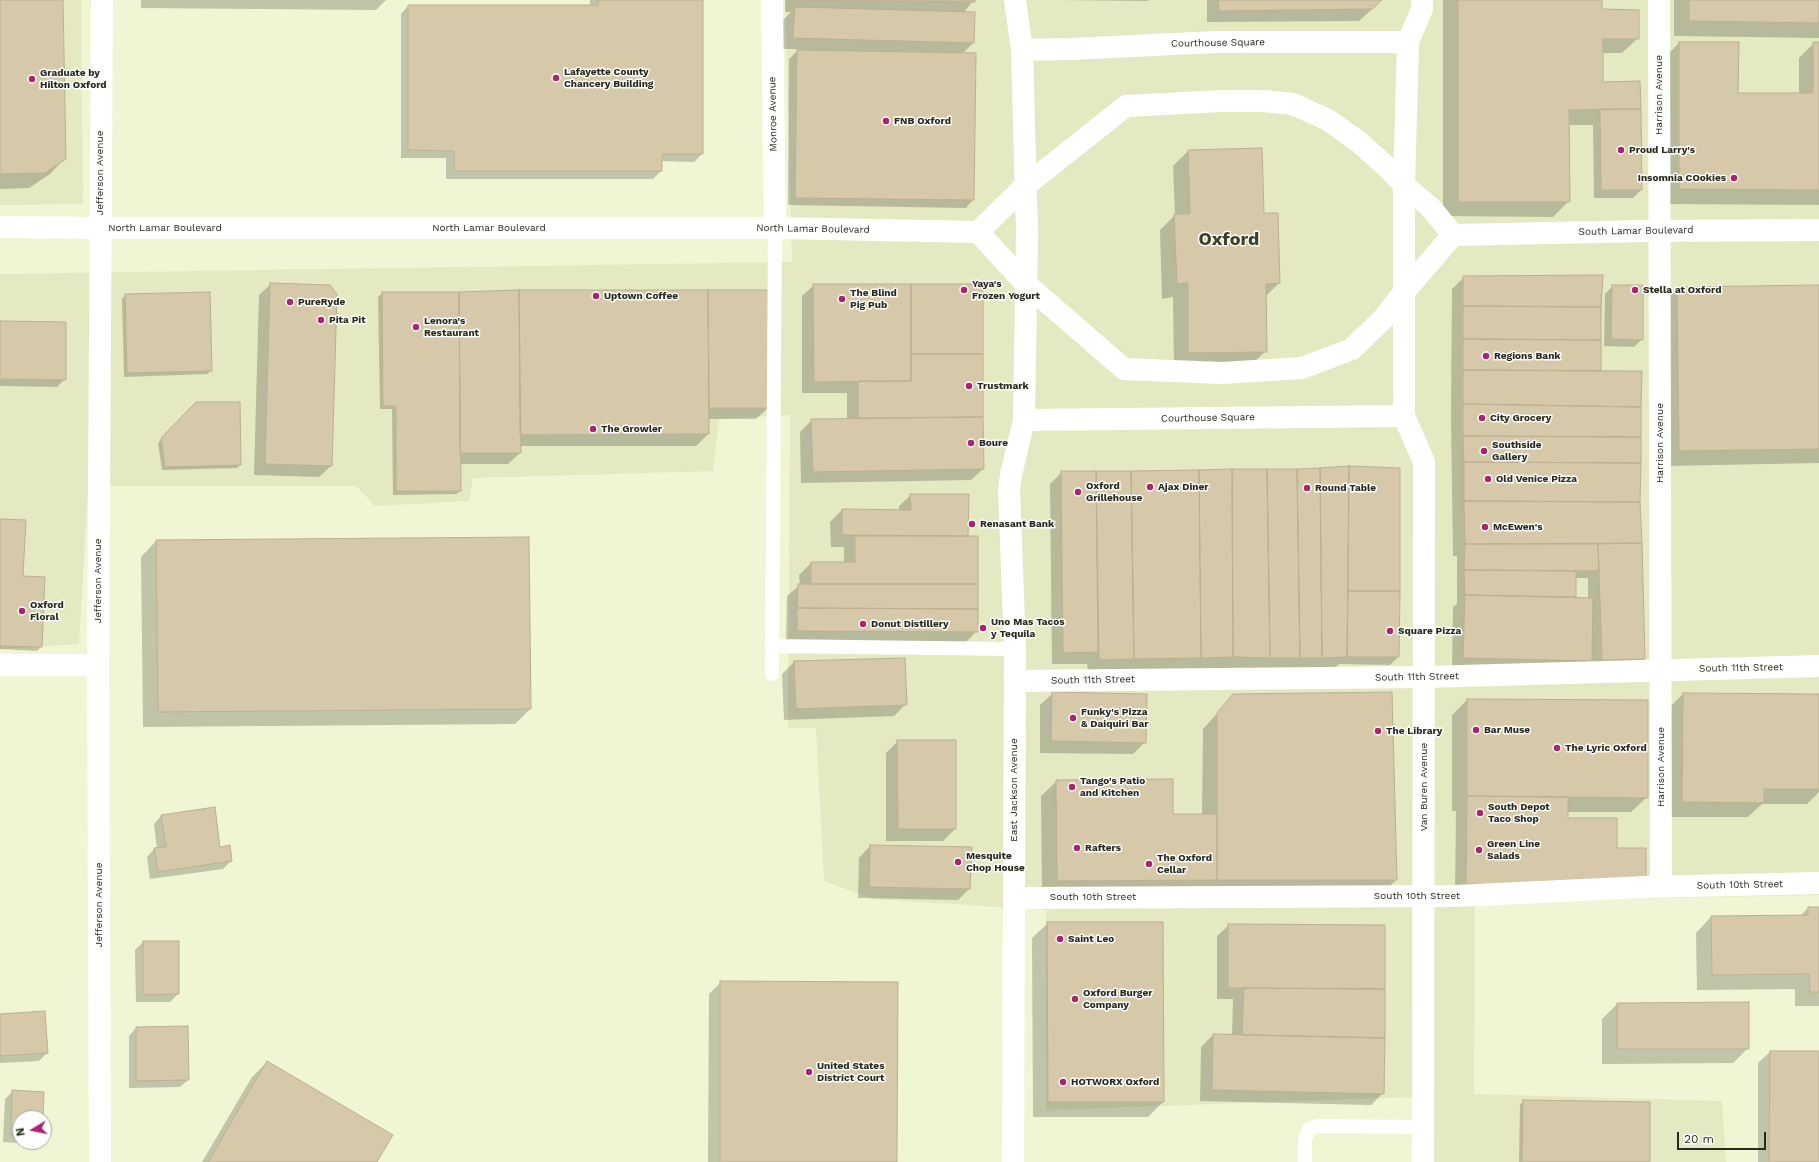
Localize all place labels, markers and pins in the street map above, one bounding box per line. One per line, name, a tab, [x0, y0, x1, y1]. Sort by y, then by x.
place label: Lafayette County Chancery Building	[564, 66, 653, 90]
place label: Graduate by Hilton Oxford	[40, 67, 107, 90]
marker: Lafayette County Chancery Building	[551, 73, 561, 83]
marker: Graduate by Hilton Oxford	[27, 74, 37, 84]
place label: FNB Oxford	[894, 115, 951, 127]
marker: FNB Oxford	[881, 116, 891, 126]
place label: Proud Larry's	[1629, 144, 1695, 156]
marker: Proud Larry's	[1616, 145, 1626, 155]
place label: Insomnia COokies	[1638, 172, 1726, 184]
marker: Insomnia COokies	[1729, 173, 1739, 183]
place label: Yaya's Frozen Yogurt	[972, 278, 1040, 302]
place label: Stella at Oxford	[1643, 284, 1721, 296]
marker: Yaya's Frozen Yogurt	[959, 285, 969, 295]
marker: Stella at Oxford	[1630, 285, 1640, 295]
place label: The Blind Pig Pub	[850, 287, 897, 310]
place label: Uptown Coffee	[604, 290, 678, 302]
marker: Uptown Coffee	[591, 291, 601, 301]
marker: The Blind Pig Pub	[837, 294, 847, 304]
place label: PureRyde	[298, 296, 345, 308]
marker: PureRyde	[285, 297, 295, 307]
place label: Pita Pit	[329, 314, 366, 326]
marker: Pita Pit	[316, 315, 326, 325]
place label: Lenora's Restaurant	[424, 315, 479, 338]
marker: Lenora's Restaurant	[411, 322, 421, 332]
place label: Regions Bank	[1494, 350, 1561, 362]
marker: Regions Bank	[1481, 351, 1491, 361]
place label: Trustmark	[977, 380, 1029, 392]
marker: Trustmark	[964, 381, 974, 391]
place label: City Grocery	[1490, 412, 1551, 424]
marker: City Grocery	[1477, 413, 1487, 423]
place label: The Growler	[601, 423, 662, 435]
marker: The Growler	[588, 424, 598, 434]
place label: Boure	[979, 437, 1008, 449]
marker: Boure	[966, 438, 976, 448]
place label: Southside Gallery	[1492, 439, 1542, 462]
marker: Southside Gallery	[1479, 446, 1489, 456]
place label: Old Venice Pizza	[1496, 473, 1577, 485]
marker: Old Venice Pizza	[1483, 474, 1493, 484]
place label: Oxford Grillehouse	[1086, 480, 1142, 504]
place label: Ajax Diner	[1158, 481, 1209, 493]
marker: Ajax Diner	[1145, 482, 1155, 492]
place label: Round Table	[1315, 482, 1376, 494]
marker: Round Table	[1302, 483, 1312, 493]
marker: Oxford Grillehouse	[1073, 487, 1083, 497]
place label: Renasant Bank	[980, 518, 1054, 530]
marker: Renasant Bank	[967, 519, 977, 529]
place label: McEwen's	[1493, 521, 1542, 533]
marker: McEwen's	[1480, 522, 1490, 532]
place label: Oxford Floral	[30, 599, 64, 622]
marker: Oxford Floral	[17, 606, 27, 616]
place label: Uno Mas Tacos y Tequila	[991, 616, 1065, 640]
place label: Donut Distillery	[871, 618, 949, 630]
marker: Donut Distillery	[858, 619, 868, 629]
marker: Uno Mas Tacos y Tequila	[978, 623, 988, 633]
place label: Square Pizza	[1398, 625, 1461, 637]
marker: Square Pizza	[1385, 626, 1395, 636]
place label: Funky's Pizza & Daiquiri Bar	[1081, 706, 1149, 730]
marker: Funky's Pizza & Daiquiri Bar	[1068, 713, 1078, 723]
place label: Bar Muse	[1484, 724, 1530, 736]
place label: The Library	[1386, 725, 1442, 737]
marker: Bar Muse	[1471, 725, 1481, 735]
marker: The Library	[1373, 726, 1383, 736]
place label: The Lyric Oxford	[1565, 742, 1647, 754]
marker: The Lyric Oxford	[1552, 743, 1562, 753]
place label: Tango's Patio and Kitchen	[1080, 775, 1145, 798]
marker: Tango's Patio and Kitchen	[1067, 782, 1077, 792]
place label: South Depot Taco Shop	[1488, 801, 1550, 824]
marker: South Depot Taco Shop	[1475, 808, 1485, 818]
place label: Green Line Salads	[1487, 838, 1540, 862]
place label: Rafters	[1085, 842, 1121, 854]
marker: Rafters	[1072, 843, 1082, 853]
marker: Green Line Salads	[1474, 845, 1484, 855]
place label: Mesquite Chop House	[966, 850, 1025, 874]
place label: The Oxford Cellar	[1157, 852, 1212, 876]
marker: Mesquite Chop House	[953, 857, 963, 867]
marker: The Oxford Cellar	[1144, 859, 1154, 869]
place label: Saint Leo	[1068, 933, 1114, 945]
marker: Saint Leo	[1055, 934, 1065, 944]
place label: Oxford Burger Company	[1083, 987, 1153, 1010]
marker: Oxford Burger Company	[1070, 994, 1080, 1004]
place label: United States District Court	[817, 1060, 884, 1084]
marker: United States District Court	[804, 1067, 814, 1077]
place label: HOTWORX Oxford	[1071, 1076, 1159, 1088]
marker: HOTWORX Oxford	[1058, 1077, 1068, 1087]

